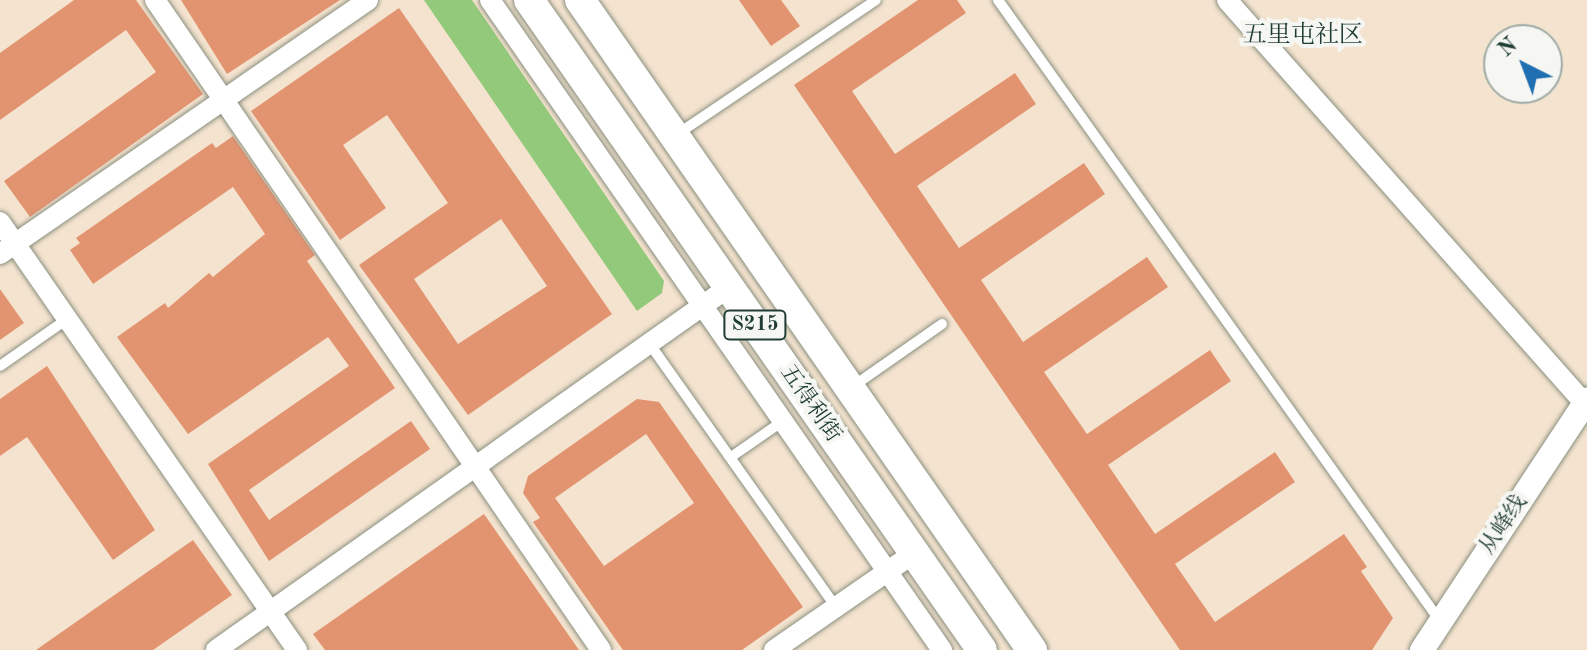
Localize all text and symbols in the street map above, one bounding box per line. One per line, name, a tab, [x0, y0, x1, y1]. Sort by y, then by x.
district label: 五里屯社区	[1243, 23, 1363, 51]
north arrow	[1483, 24, 1563, 104]
text: N	[1495, 34, 1522, 61]
road number: S215	[723, 309, 787, 341]
street label: 五得利街	[774, 360, 846, 448]
street label: 从峰线	[1475, 490, 1533, 560]

